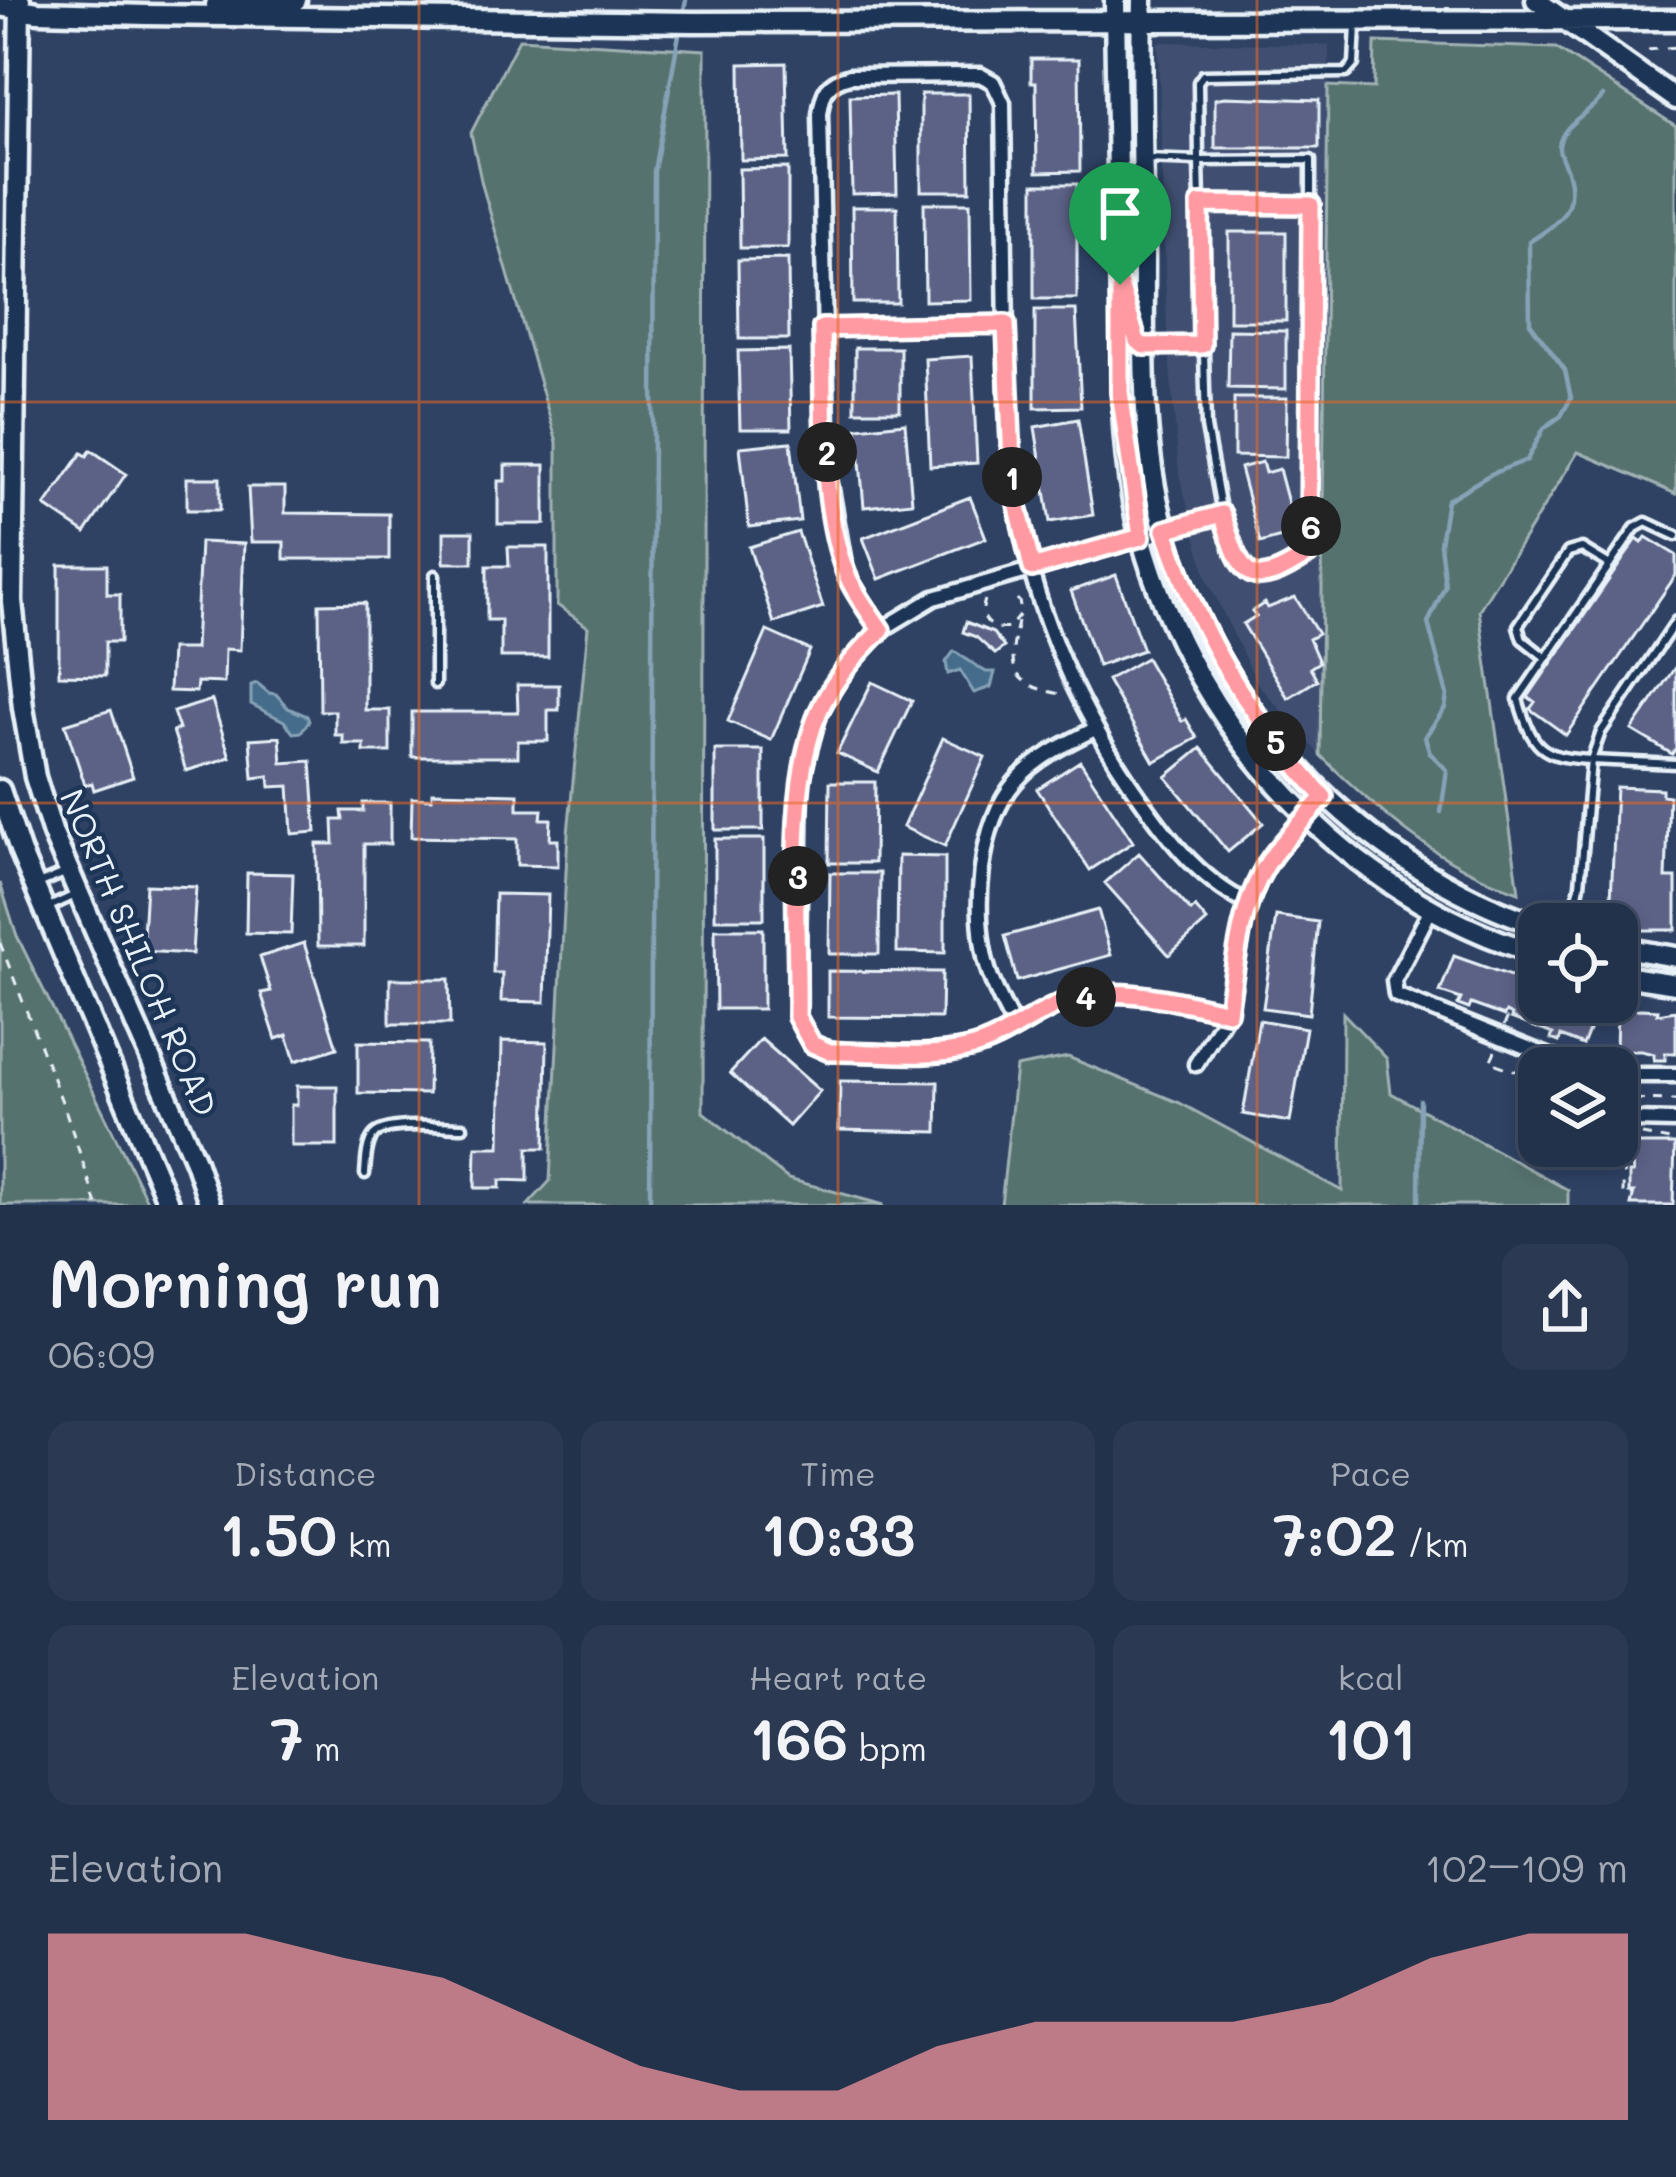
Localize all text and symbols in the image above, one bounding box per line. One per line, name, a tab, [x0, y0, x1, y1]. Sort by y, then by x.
pin	[1069, 162, 1171, 285]
icon: arrive	[1087, 180, 1153, 246]
pin: 2	[797, 422, 857, 482]
text: 2	[818, 430, 836, 473]
pin: 1	[982, 447, 1042, 507]
text: 1	[1005, 455, 1019, 498]
pin: 6	[1281, 496, 1341, 556]
text: 6	[1301, 504, 1321, 547]
pin: 5	[1246, 711, 1306, 771]
text: 5	[1266, 719, 1286, 762]
street label: NORTH SHILOH ROAD	[52, 782, 228, 1122]
pin: 3	[768, 846, 828, 906]
text: 3	[788, 854, 808, 897]
map controls	[1518, 903, 1638, 1167]
button: locate	[1518, 903, 1638, 1023]
pin: 4	[1056, 967, 1116, 1027]
text: 4	[1076, 975, 1096, 1018]
button: layers	[1518, 1047, 1638, 1167]
text: Morning run	[48, 1239, 442, 1325]
button: share	[1502, 1244, 1628, 1370]
text: 06:09	[48, 1327, 155, 1378]
text: Distance	[234, 1451, 376, 1494]
text: Time	[800, 1451, 876, 1494]
text: Pace	[1330, 1451, 1411, 1494]
text: 1.50	[219, 1494, 337, 1572]
text: 10:33	[761, 1494, 915, 1572]
text: 7:02	[1273, 1494, 1397, 1572]
text: km	[337, 1522, 392, 1565]
text: /km	[1397, 1522, 1468, 1565]
text: Elevation	[231, 1655, 379, 1698]
text: Heart rate	[749, 1655, 927, 1698]
text: kcal	[1338, 1655, 1404, 1698]
text: 7	[270, 1698, 304, 1776]
text: 166	[749, 1698, 848, 1776]
text: 101	[1325, 1698, 1416, 1776]
text: m	[304, 1726, 340, 1769]
text: bpm	[848, 1726, 927, 1769]
text: Elevation	[48, 1841, 223, 1892]
text: 102–109 m	[1425, 1841, 1628, 1892]

